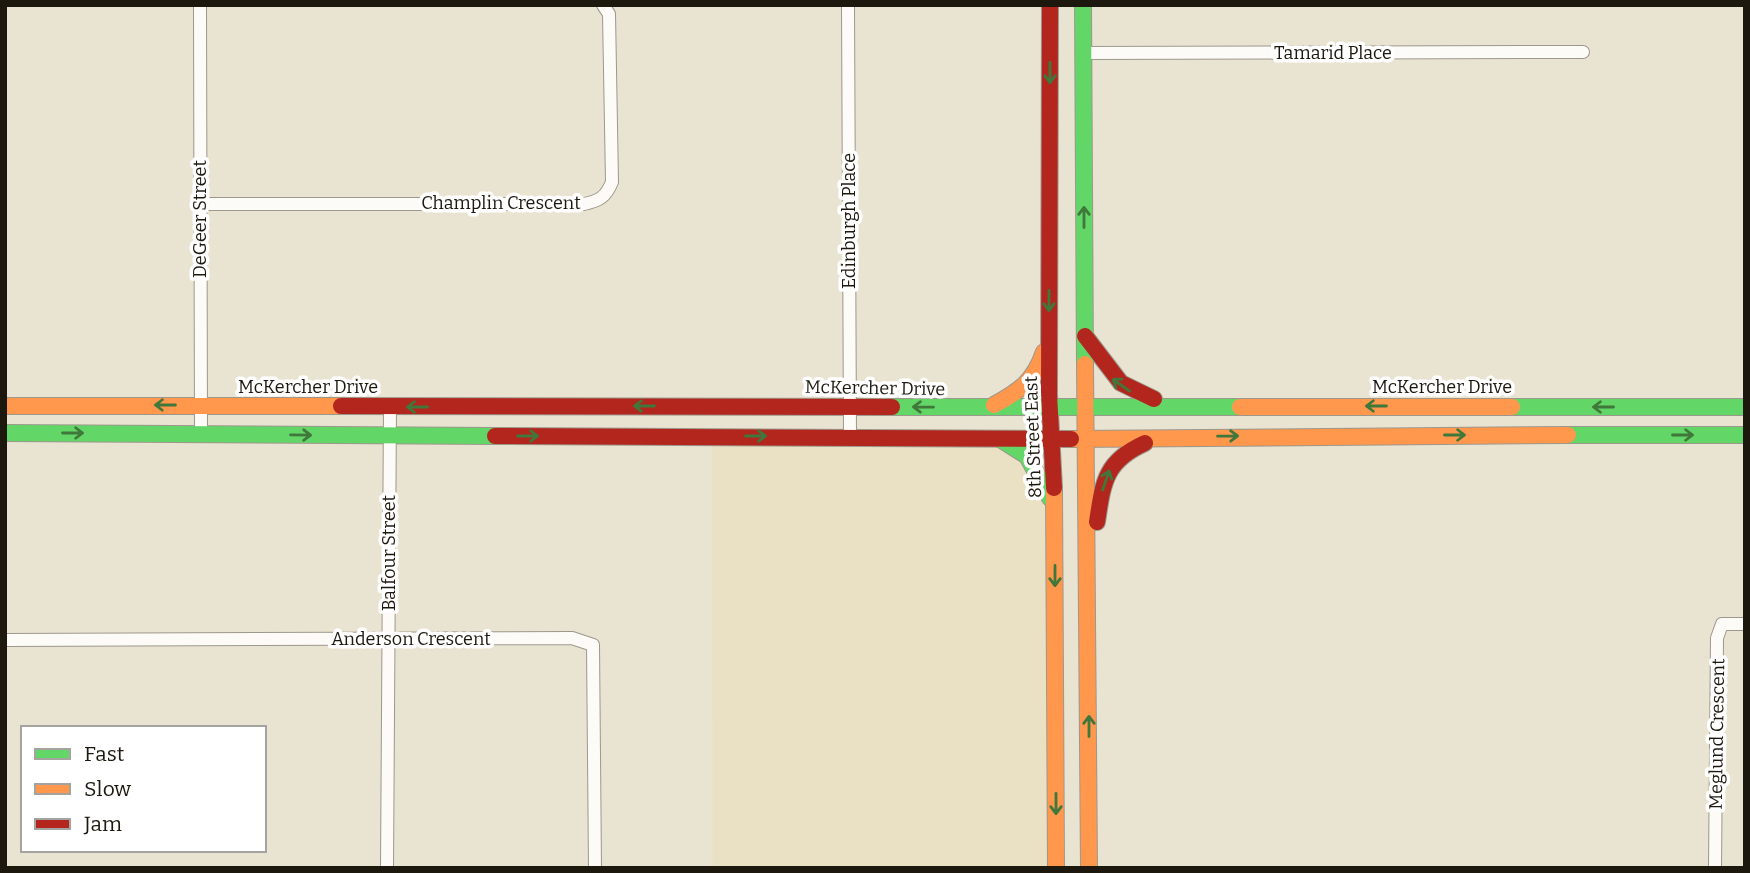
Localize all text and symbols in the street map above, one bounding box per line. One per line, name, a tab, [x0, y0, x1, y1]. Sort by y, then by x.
street label: Tamarid Place	[1274, 42, 1392, 64]
one-way arrow	[1043, 62, 1057, 85]
street label: Edinburgh Place	[838, 153, 860, 289]
street label: DeGeer Street	[189, 160, 211, 278]
street label: Champlin Crescent	[421, 192, 581, 214]
one-way arrow	[1077, 206, 1091, 229]
one-way arrow	[1042, 289, 1056, 312]
street label: 8th Street East	[1020, 375, 1046, 498]
street label: McKercher Drive	[238, 376, 378, 398]
street label: McKercher Drive	[805, 376, 945, 400]
street label: McKercher Drive	[1372, 376, 1512, 398]
one-way arrow	[1112, 378, 1131, 392]
one-way arrow	[154, 398, 177, 412]
one-way arrow	[633, 399, 656, 413]
one-way arrow	[1364, 399, 1387, 413]
one-way arrow	[406, 400, 429, 414]
one-way arrow	[912, 400, 935, 414]
one-way arrow	[1592, 400, 1615, 414]
one-way arrow	[62, 426, 85, 440]
one-way arrow	[289, 428, 312, 442]
one-way arrow	[1443, 428, 1466, 442]
one-way arrow	[1671, 428, 1694, 442]
one-way arrow	[517, 429, 540, 443]
one-way arrow	[744, 429, 767, 443]
one-way arrow	[1216, 429, 1239, 443]
one-way arrow	[1101, 470, 1113, 491]
street label: Balfour Street	[378, 494, 400, 611]
one-way arrow	[1048, 565, 1062, 588]
street label: Anderson Crescent	[331, 628, 491, 650]
street label: Meglund Crescent	[1705, 658, 1729, 810]
one-way arrow	[1082, 715, 1096, 738]
legend	[21, 726, 266, 852]
text: Fast	[84, 741, 125, 767]
text: Slow	[84, 776, 131, 802]
one-way arrow	[1049, 792, 1063, 815]
text: Jam	[83, 811, 122, 837]

